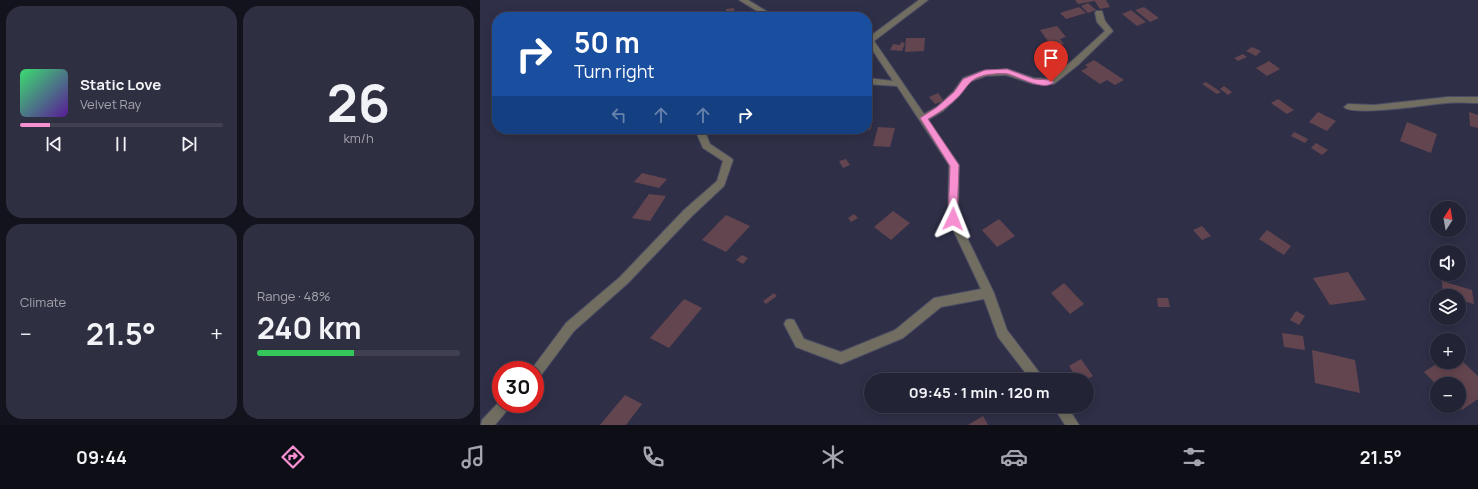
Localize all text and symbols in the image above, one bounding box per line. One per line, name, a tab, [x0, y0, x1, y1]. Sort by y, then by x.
text: 50 m	[574, 23, 640, 61]
icon: right	[508, 28, 560, 80]
pin	[1034, 41, 1068, 82]
icon: arrive	[1040, 47, 1062, 69]
text: Turn right	[574, 59, 655, 83]
text: 26	[327, 67, 390, 138]
text: Static Love	[80, 74, 161, 95]
text: Velvet Ray	[80, 95, 141, 113]
icon: left	[608, 104, 630, 126]
icon: ahead	[650, 104, 672, 126]
icon: ahead	[692, 104, 714, 126]
icon: right	[734, 104, 756, 126]
text: km/h	[343, 129, 374, 147]
icon: previous	[43, 133, 65, 155]
icon: pause	[110, 133, 132, 155]
icon: next	[178, 133, 200, 155]
position arrow	[932, 198, 974, 240]
north arrow	[1430, 201, 1466, 237]
map controls	[1430, 201, 1466, 413]
button: sound	[1430, 245, 1466, 281]
text: Range · 48%	[257, 287, 331, 305]
button: layers	[1430, 289, 1466, 325]
text: Climate	[20, 293, 66, 311]
text: 240 km	[257, 307, 361, 348]
text: 21.5°	[86, 313, 156, 354]
text: −	[20, 319, 32, 349]
text: +	[210, 319, 223, 349]
button: +	[1430, 333, 1466, 369]
speed limit sign: 30	[492, 361, 544, 413]
button: −	[1430, 377, 1466, 413]
text: 09:45 · 1 min · 120 m	[909, 382, 1049, 403]
icon: directions	[279, 443, 307, 471]
icon: music	[459, 443, 487, 471]
icon: phone	[639, 443, 667, 471]
icon: climate	[819, 443, 847, 471]
icon: car	[1000, 443, 1028, 471]
icon: filters	[1180, 443, 1208, 471]
text: 09:44	[76, 445, 127, 469]
text: 21.5°	[1360, 445, 1402, 469]

